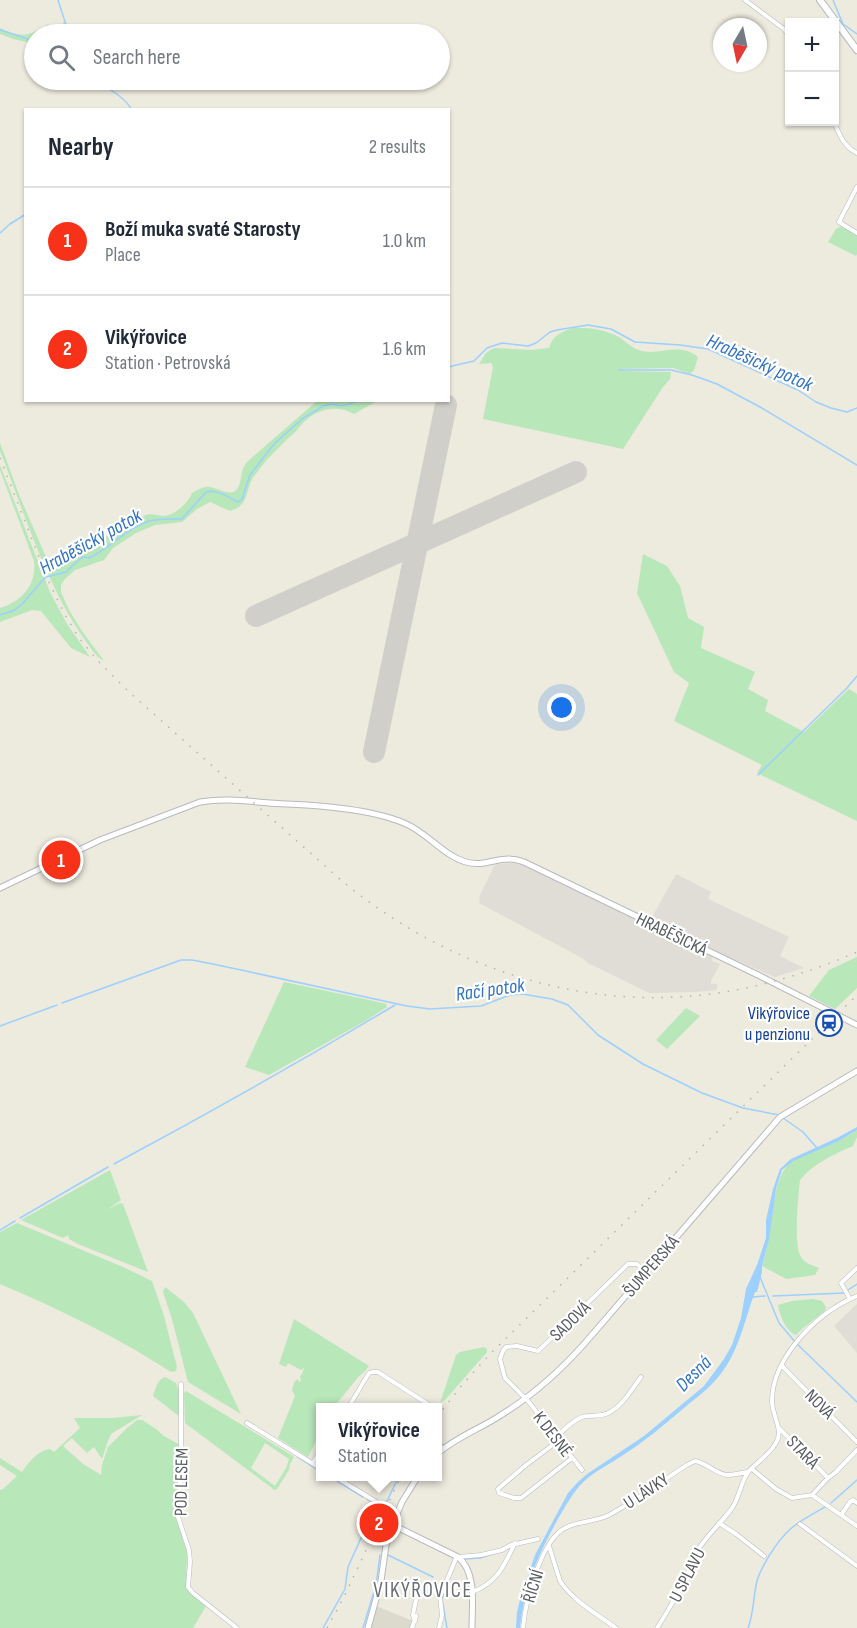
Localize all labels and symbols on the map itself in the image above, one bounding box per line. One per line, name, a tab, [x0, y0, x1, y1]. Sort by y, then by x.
north arrow	[713, 18, 767, 72]
water label: Hraběšický potok	[703, 329, 817, 397]
water label: Hraběšický potok	[35, 504, 146, 580]
your location	[547, 693, 576, 722]
pin: 1	[42, 838, 80, 882]
street label: HRABĚŠICKÁ	[633, 908, 711, 961]
water label: Račí potok	[454, 973, 527, 1007]
place label: Vikýřovice u penzionu	[745, 1003, 810, 1045]
station icon: Vikýřovice u penzionu	[814, 1008, 844, 1038]
street label: ŠUMPERSKÁ	[619, 1231, 684, 1301]
street label: SADOVÁ	[546, 1297, 595, 1346]
water label: Desná	[671, 1351, 717, 1397]
street label: NOVÁ	[800, 1385, 839, 1424]
street label: K DESNÉ	[528, 1408, 577, 1461]
street label: STARÁ	[782, 1431, 824, 1473]
street label: POD LESEM	[170, 1448, 193, 1516]
street label: U LÁVKY	[620, 1469, 673, 1514]
pin: 2	[360, 1500, 398, 1546]
street label: U SPLAVU	[665, 1545, 710, 1606]
street label: ŘÍČNÍ	[519, 1567, 549, 1605]
district label: VIKÝŘOVICE	[373, 1578, 473, 1603]

